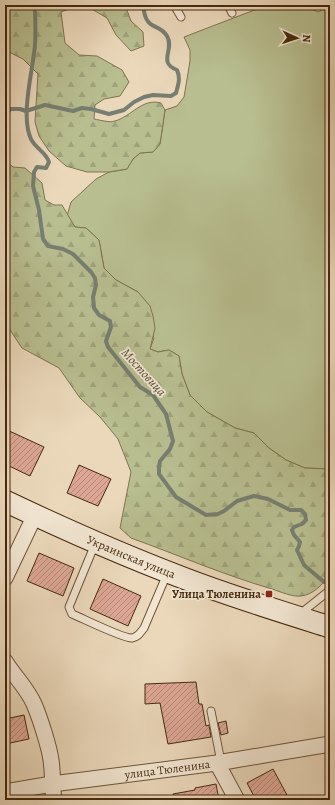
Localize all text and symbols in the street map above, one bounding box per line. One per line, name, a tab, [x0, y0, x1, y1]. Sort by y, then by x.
north arrow	[277, 18, 317, 58]
text: N	[299, 34, 314, 43]
water label: Мостовица	[118, 344, 170, 400]
street label: Украинская улица	[84, 531, 178, 582]
place label: Улица Тюленина	[172, 586, 261, 602]
marker: Улица Тюленина	[264, 589, 274, 599]
street label: улица Тюленина	[123, 756, 212, 783]

